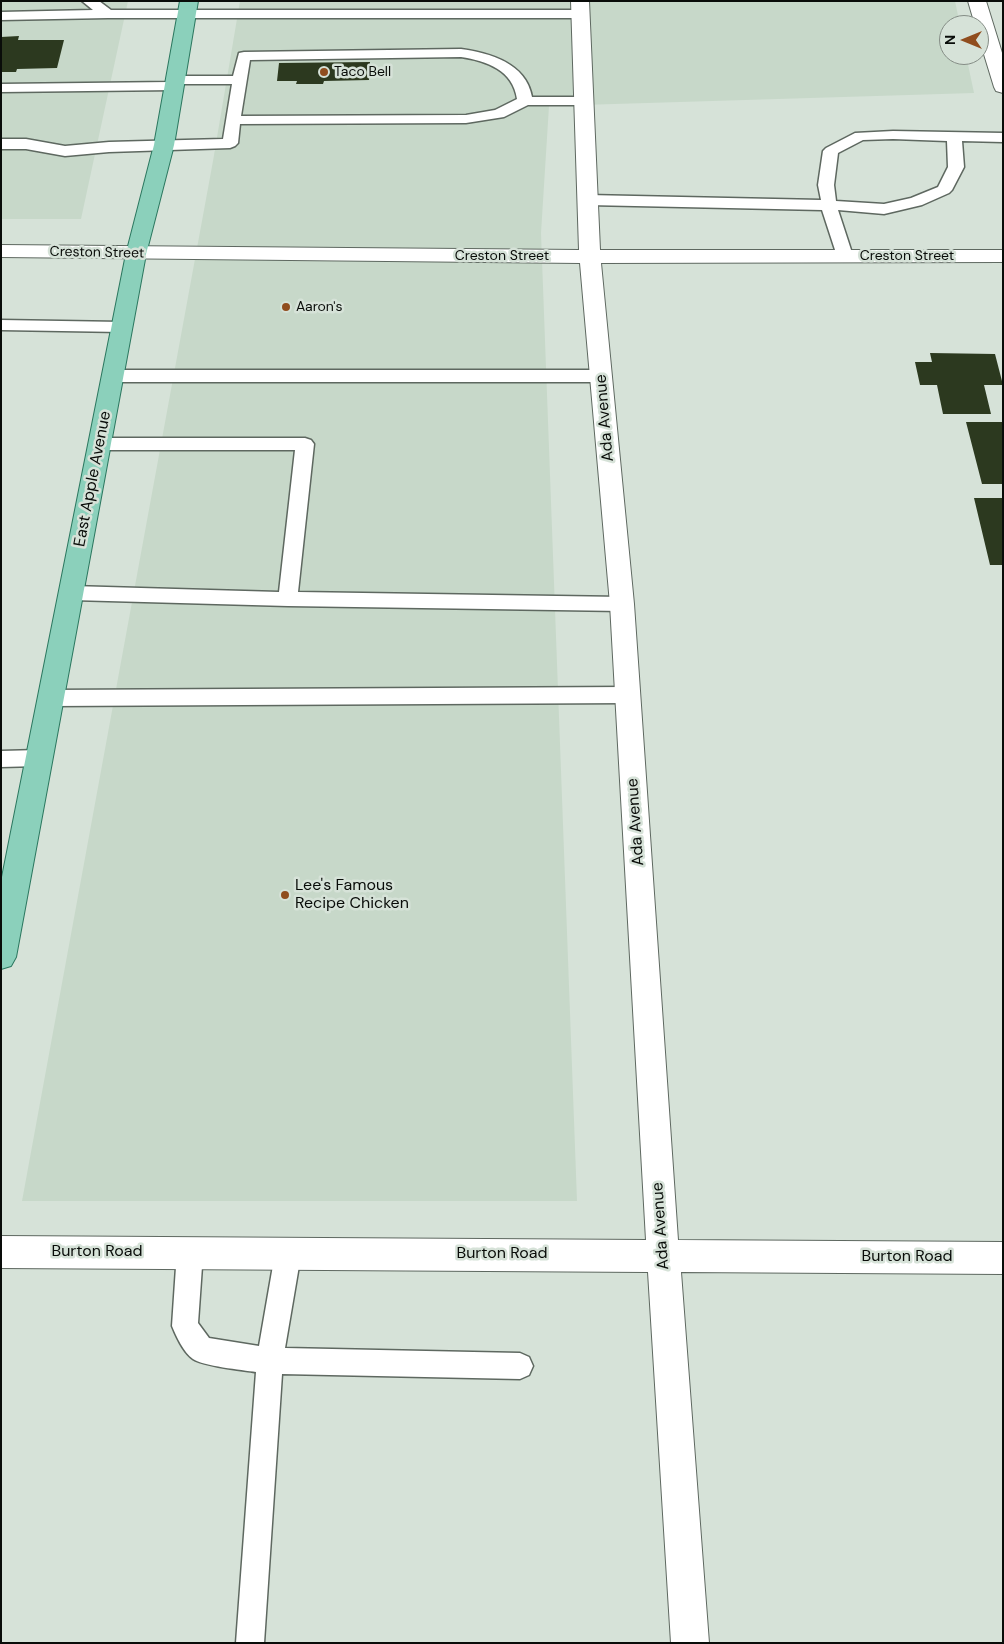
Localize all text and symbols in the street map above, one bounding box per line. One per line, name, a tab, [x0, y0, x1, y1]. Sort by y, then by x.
north arrow	[939, 15, 989, 65]
text: N	[941, 35, 959, 45]
place label: Taco Bell	[334, 64, 391, 80]
marker: Taco Bell	[318, 66, 330, 78]
street label: Creston Street	[50, 244, 144, 262]
street label: Creston Street	[455, 248, 549, 264]
street label: Creston Street	[860, 248, 954, 264]
place label: Aaron's	[296, 299, 342, 315]
marker: Aaron's	[280, 301, 292, 313]
street label: Ada Avenue	[592, 374, 618, 462]
street label: East Apple Avenue	[70, 409, 116, 549]
street label: Ada Avenue	[623, 778, 649, 866]
place label: Lee's Famous Recipe Chicken	[295, 876, 409, 914]
marker: Lee's Famous Recipe Chicken	[279, 889, 291, 901]
street label: Ada Avenue	[648, 1182, 674, 1270]
street label: Burton Road	[52, 1242, 142, 1262]
street label: Burton Road	[457, 1244, 547, 1264]
street label: Burton Road	[862, 1247, 952, 1267]

